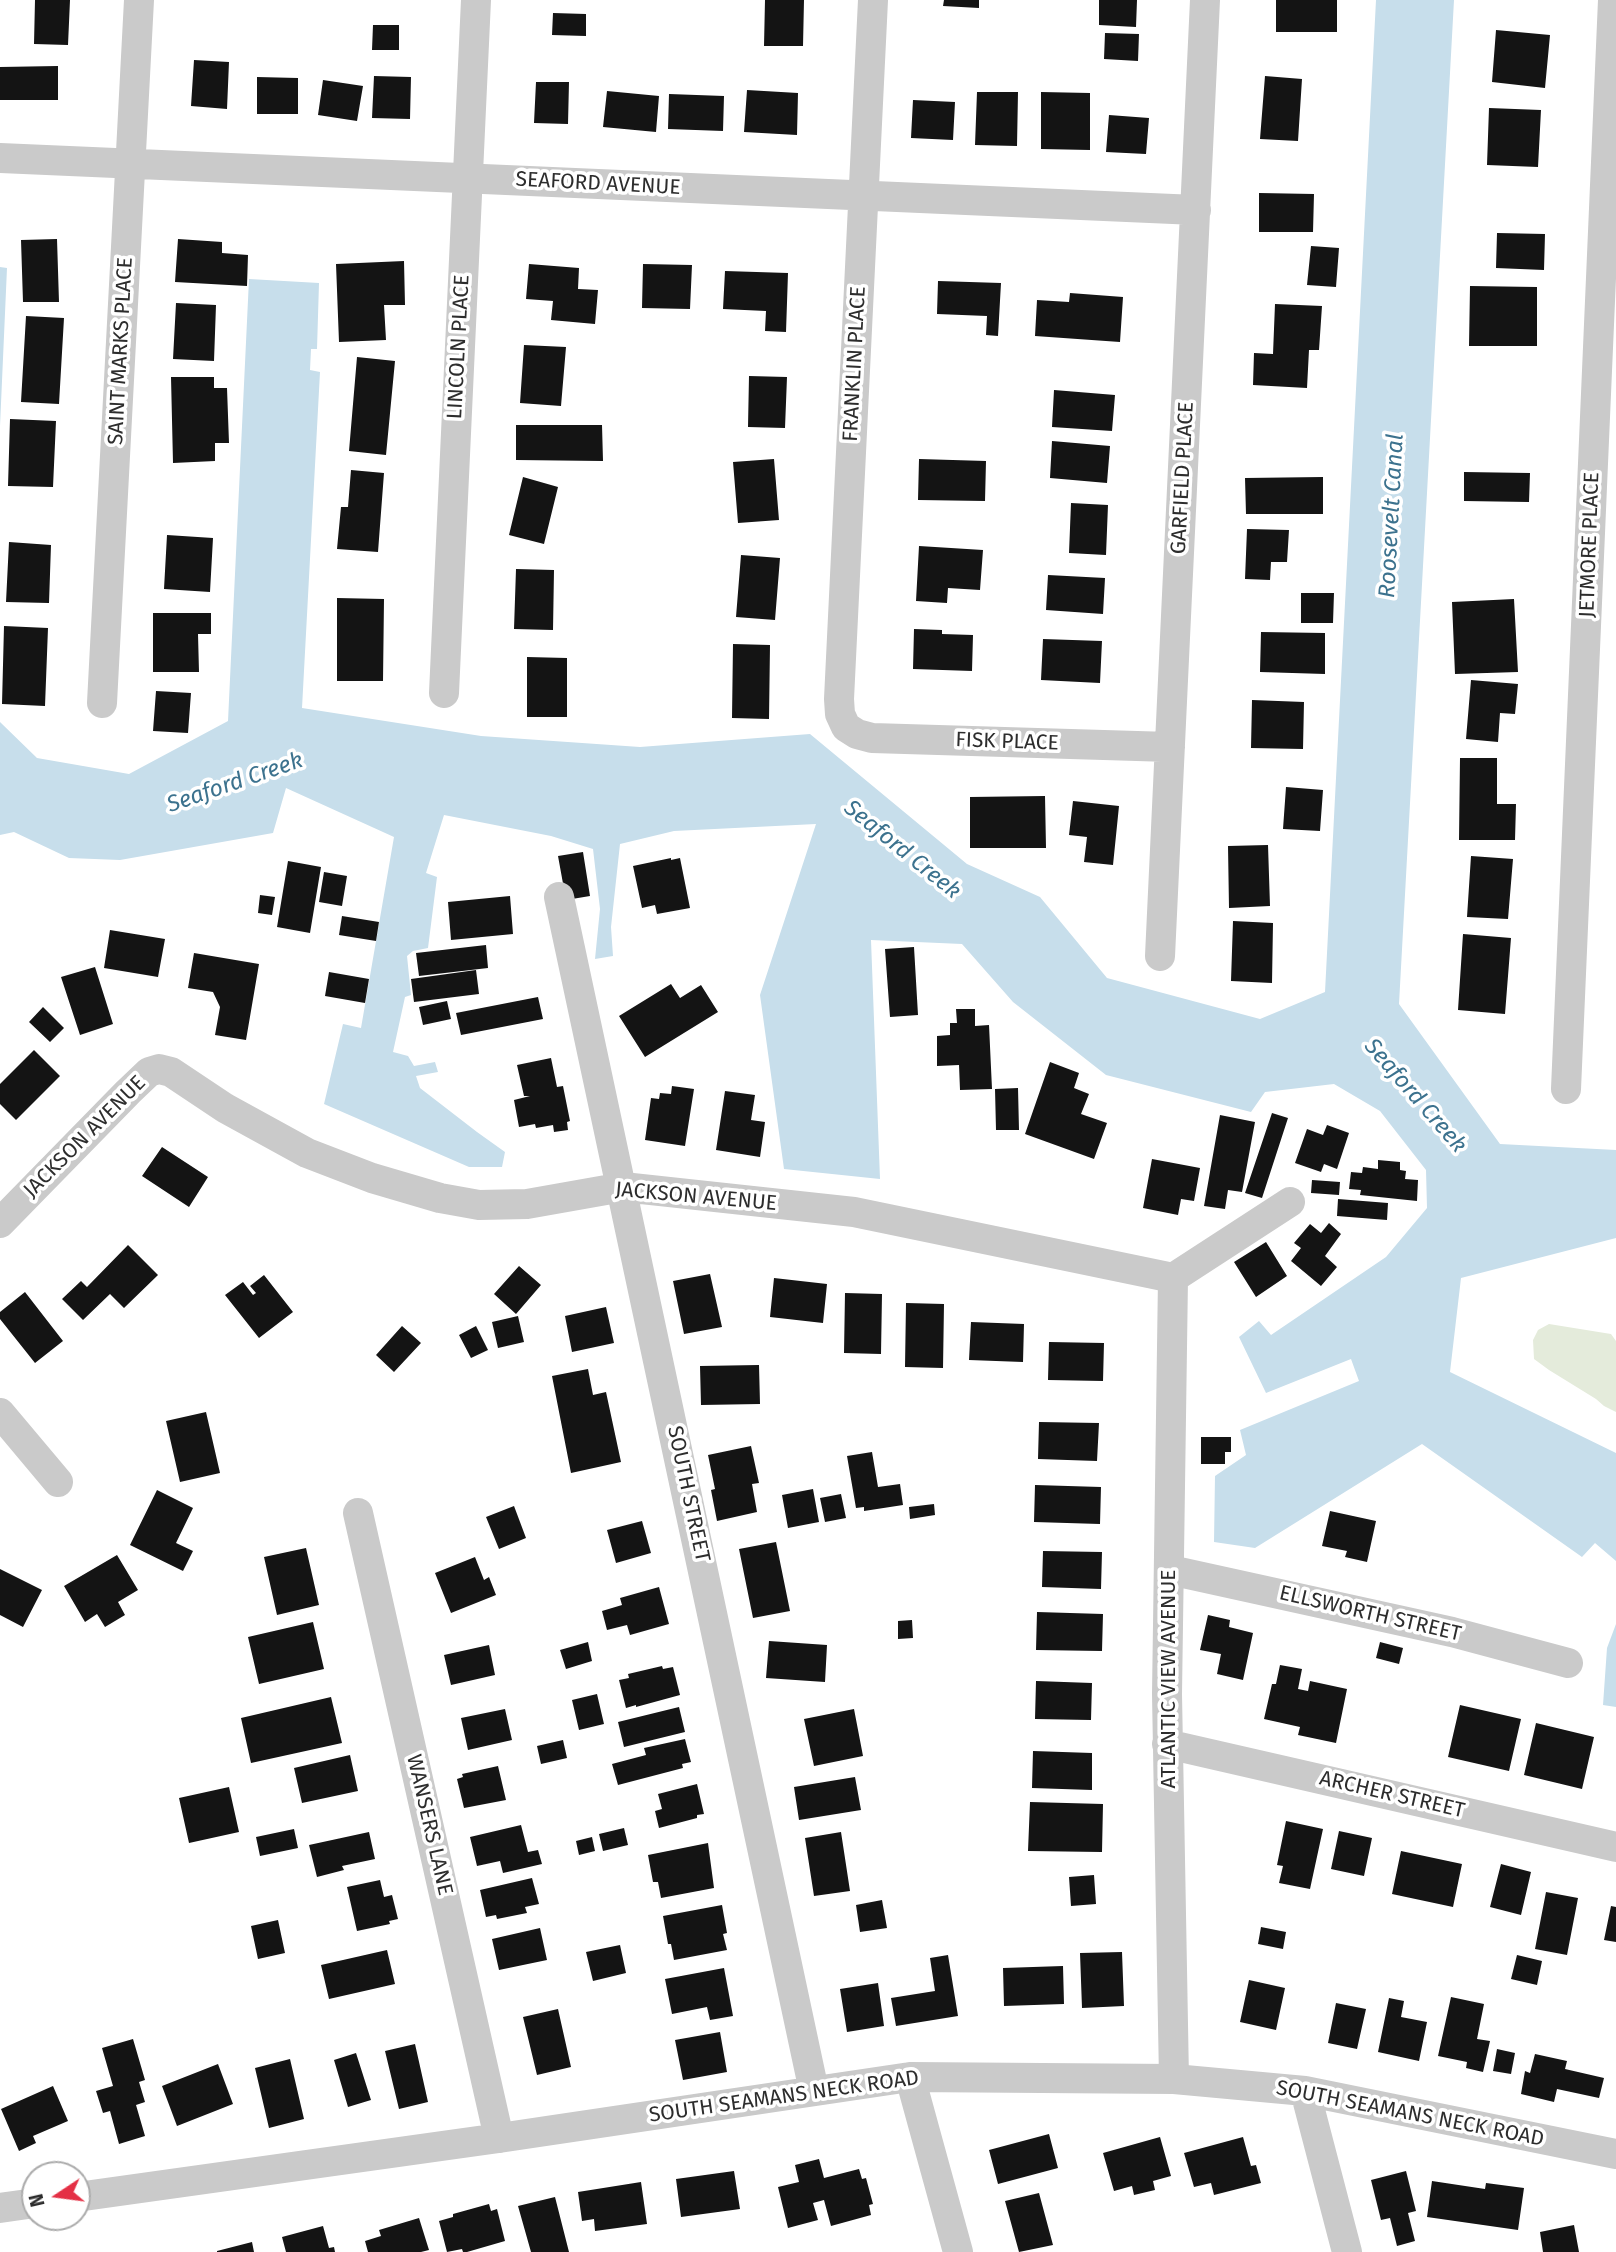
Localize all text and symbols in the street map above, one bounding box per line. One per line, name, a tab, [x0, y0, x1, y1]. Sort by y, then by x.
street label: SEAFORD AVENUE	[515, 167, 681, 201]
street label: SAINT MARKS PLACE	[103, 256, 139, 446]
street label: LINCOLN PLACE	[443, 274, 475, 420]
street label: FRANKLIN PLACE	[838, 286, 872, 442]
street label: GARFIELD PLACE	[1166, 401, 1200, 555]
water label: Roosevelt Canal	[1374, 433, 1410, 599]
street label: JETMORE PLACE	[1575, 472, 1605, 618]
street label: FISK PLACE	[955, 728, 1059, 756]
water label: Seaford Creek	[163, 747, 307, 819]
water label: Seaford Creek	[838, 795, 966, 905]
water label: Seaford Creek	[1358, 1033, 1472, 1159]
street label: JACKSON AVENUE	[19, 1071, 151, 1203]
street label: JACKSON AVENUE	[614, 1177, 778, 1217]
street label: SOUTH STREET	[661, 1424, 715, 1564]
street label: ATLANTIC VIEW AVENUE	[1156, 1569, 1182, 1789]
street label: ELLSWORTH STREET	[1277, 1581, 1463, 1647]
street label: WANSERS LANE	[401, 1752, 457, 1898]
street label: ARCHER STREET	[1317, 1766, 1467, 1824]
street label: SOUTH SEAMANS NECK ROAD	[647, 2066, 921, 2128]
street label: SOUTH SEAMANS NECK ROAD	[1274, 2076, 1546, 2152]
north arrow	[21, 2161, 91, 2231]
text: N	[24, 2192, 50, 2209]

